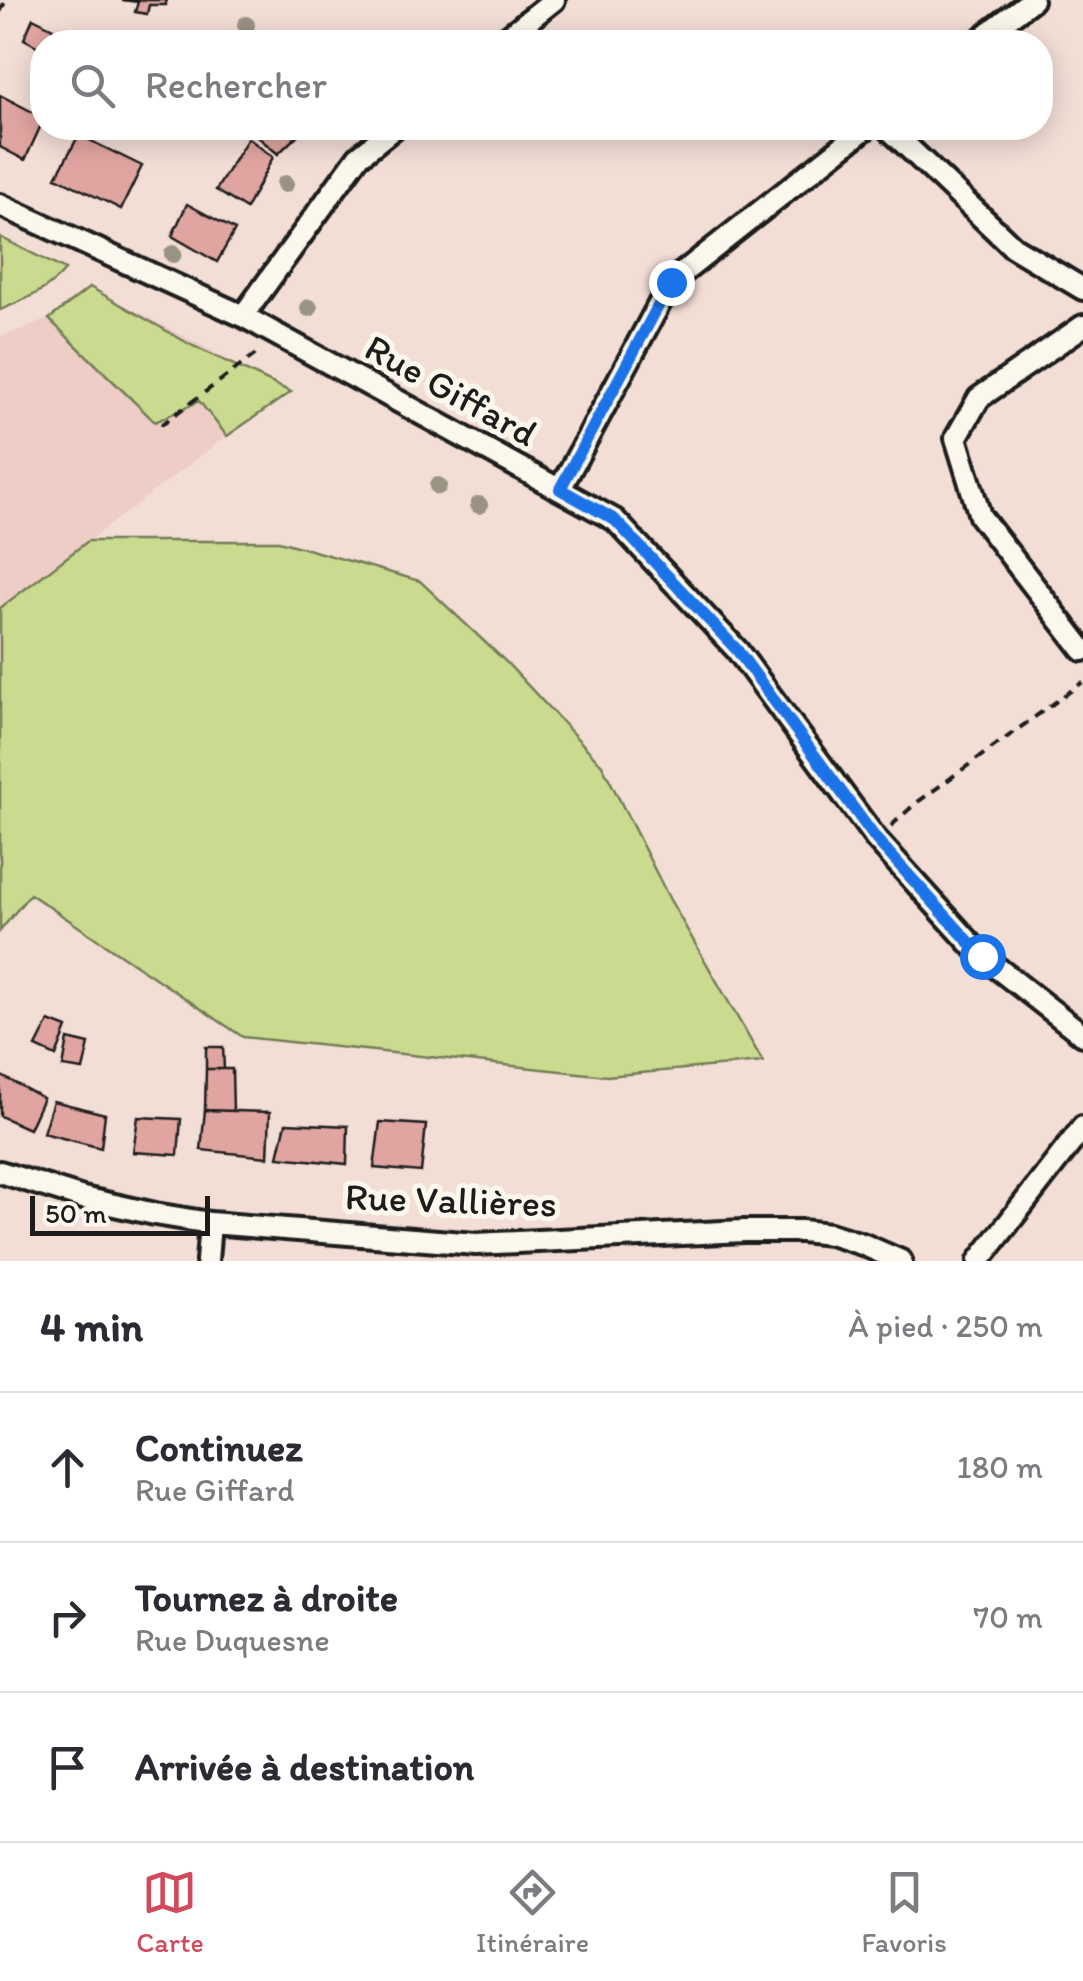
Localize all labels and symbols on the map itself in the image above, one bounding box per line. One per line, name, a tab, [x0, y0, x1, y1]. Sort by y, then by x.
route end	[649, 260, 695, 306]
street label: Rue Giffard	[357, 324, 545, 456]
route start	[960, 934, 1006, 980]
street label: Rue Vallières	[344, 1173, 558, 1227]
scale bar	[30, 1191, 210, 1236]

